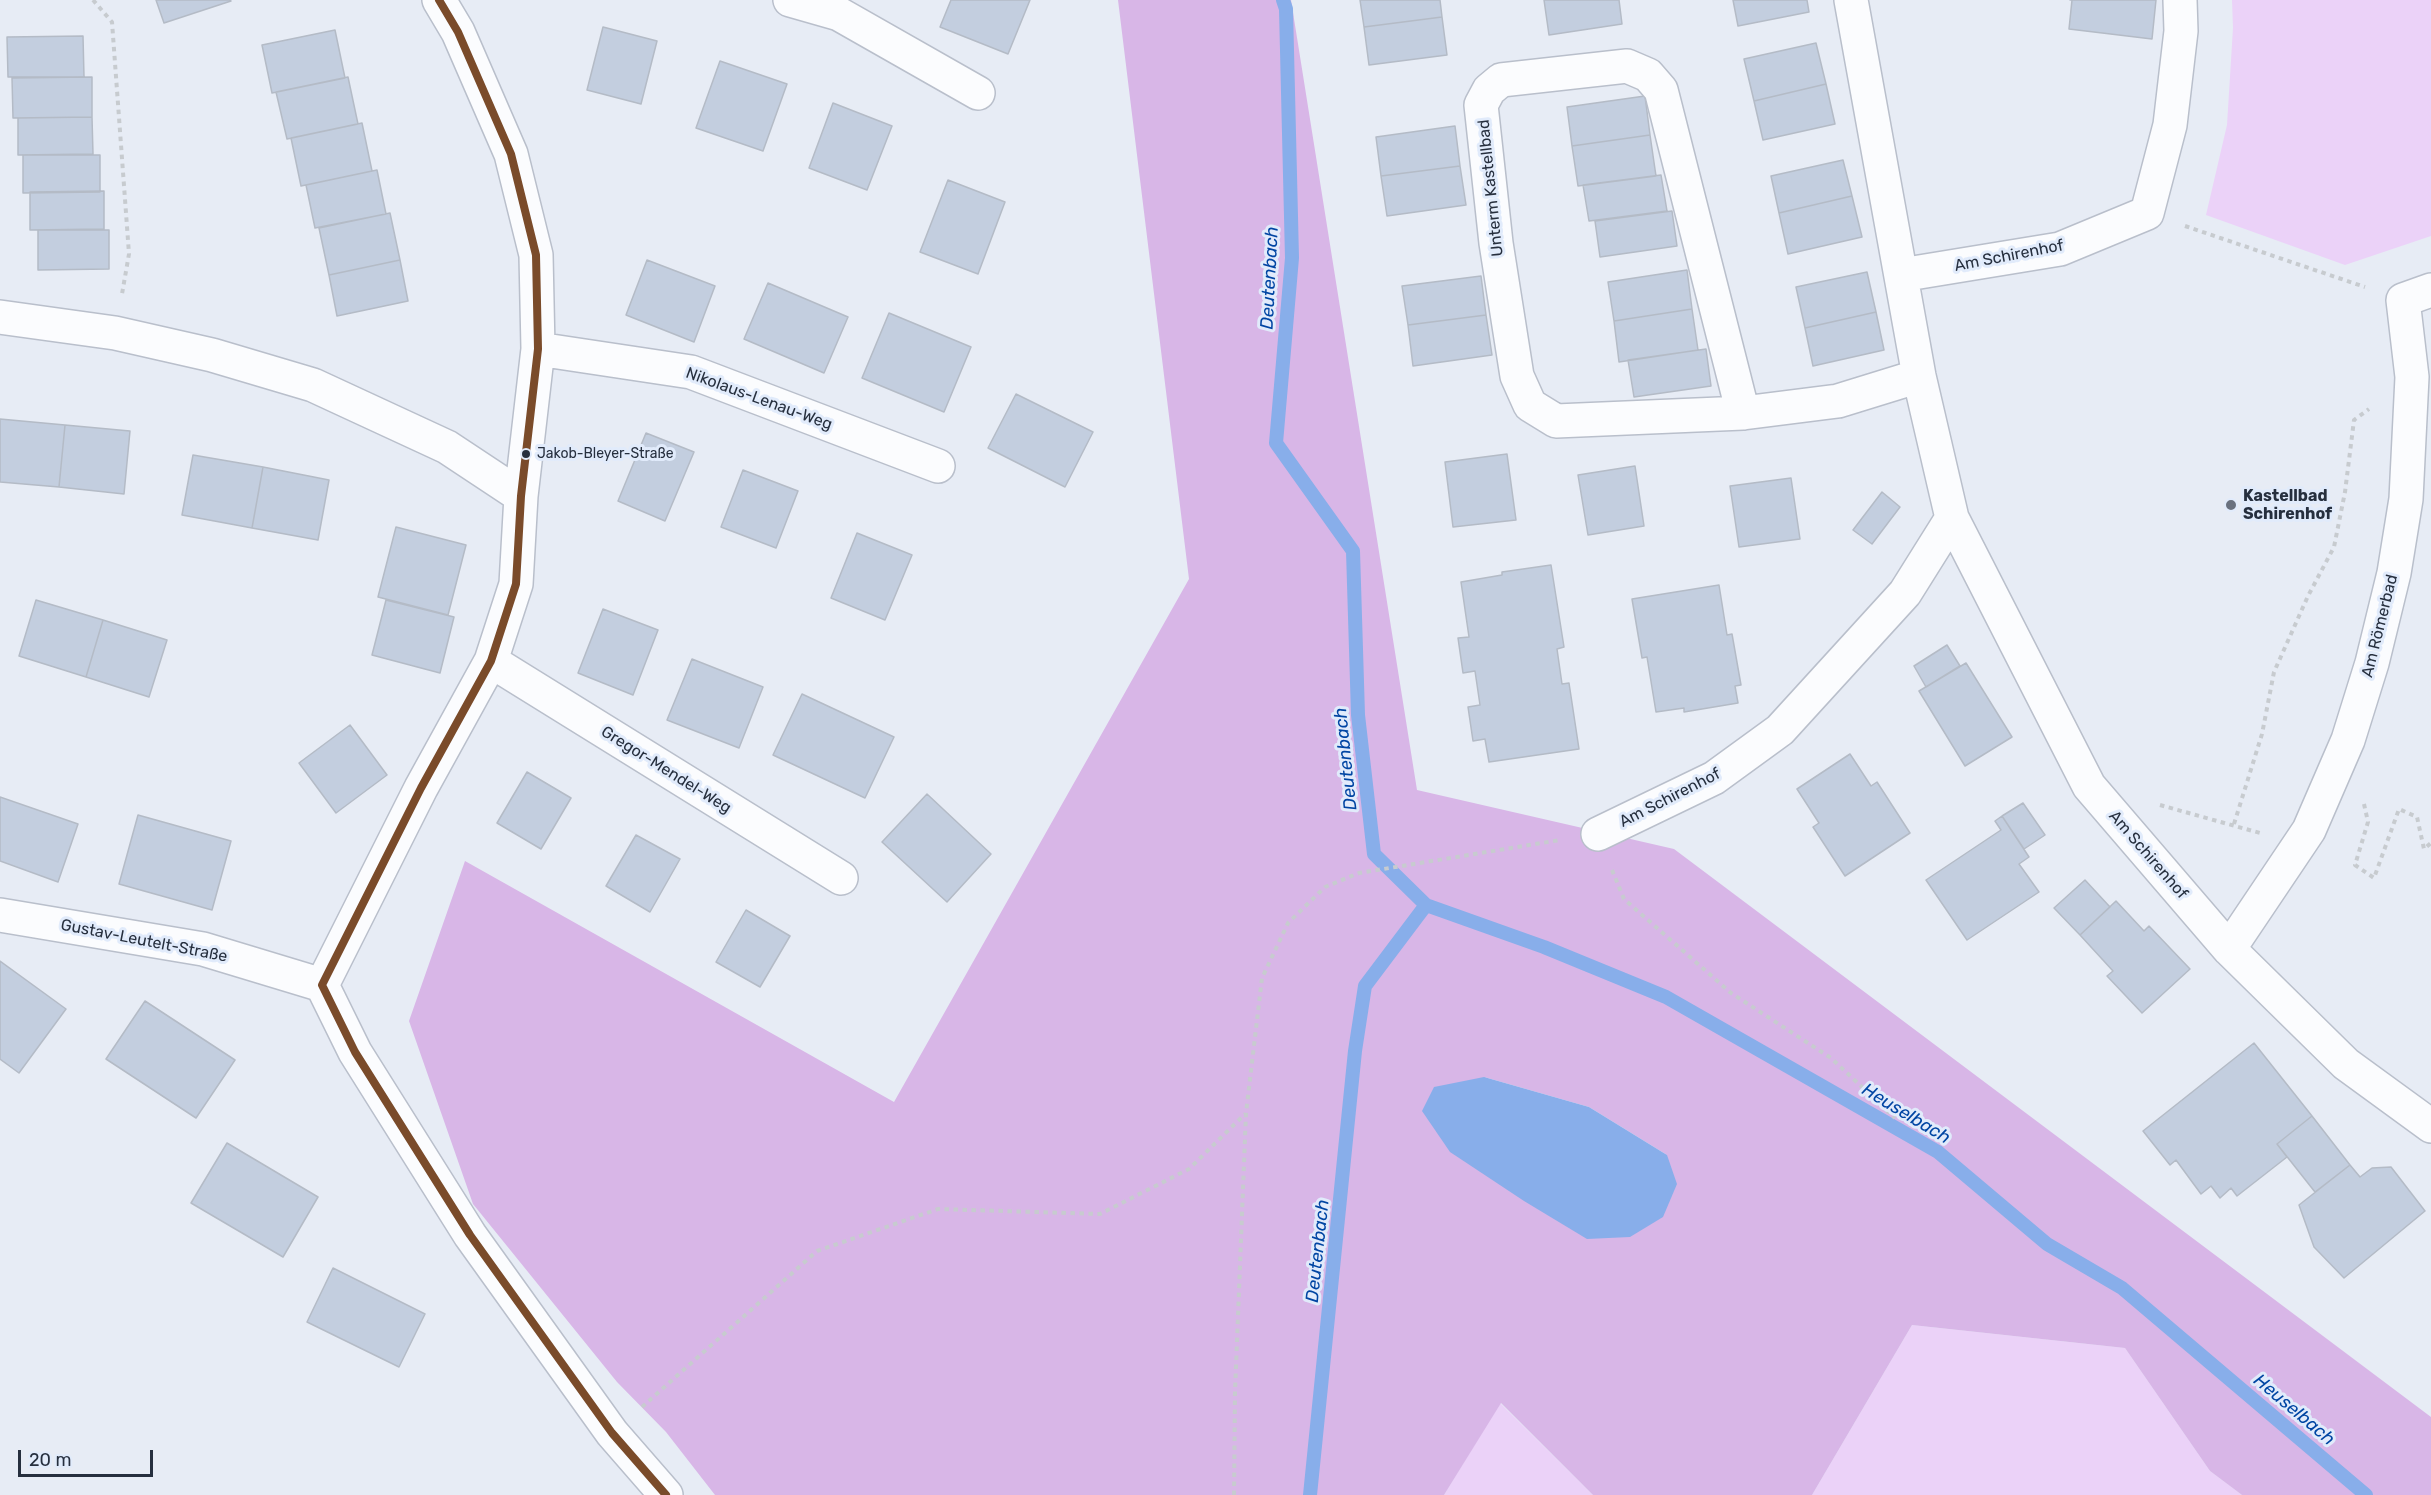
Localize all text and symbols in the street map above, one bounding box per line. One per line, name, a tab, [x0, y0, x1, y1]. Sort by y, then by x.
street label: Unterm Kastellbad	[1474, 119, 1508, 257]
water label: Deutenbach	[1257, 226, 1283, 330]
street label: Am Schirenhof	[1953, 236, 2065, 276]
street label: Nikolaus-Lenau-Weg	[683, 364, 835, 434]
place label: Jakob-Bleyer-Straße	[537, 446, 674, 462]
marker: Jakob-Bleyer-Straße	[520, 448, 532, 460]
place label: Kastellbad Schirenhof	[2243, 486, 2332, 524]
marker: Kastellbad Schirenhof	[2224, 498, 2238, 512]
street label: Am Römerbad	[2358, 572, 2402, 680]
water label: Deutenbach	[1330, 707, 1362, 811]
street label: Gregor-Mendel-Weg	[597, 722, 735, 818]
street label: Am Schirenhof	[1616, 764, 1724, 832]
street label: Am Schirenhof	[2104, 807, 2192, 903]
street label: Gustav-Leutelt-Straße	[59, 915, 229, 967]
water label: Heuselbach	[1858, 1079, 1954, 1149]
water label: Deutenbach	[1302, 1199, 1334, 1303]
water label: Heuselbach	[2249, 1370, 2339, 1450]
scale bar	[21, 1438, 156, 1476]
text: 20 m	[29, 1449, 71, 1471]

